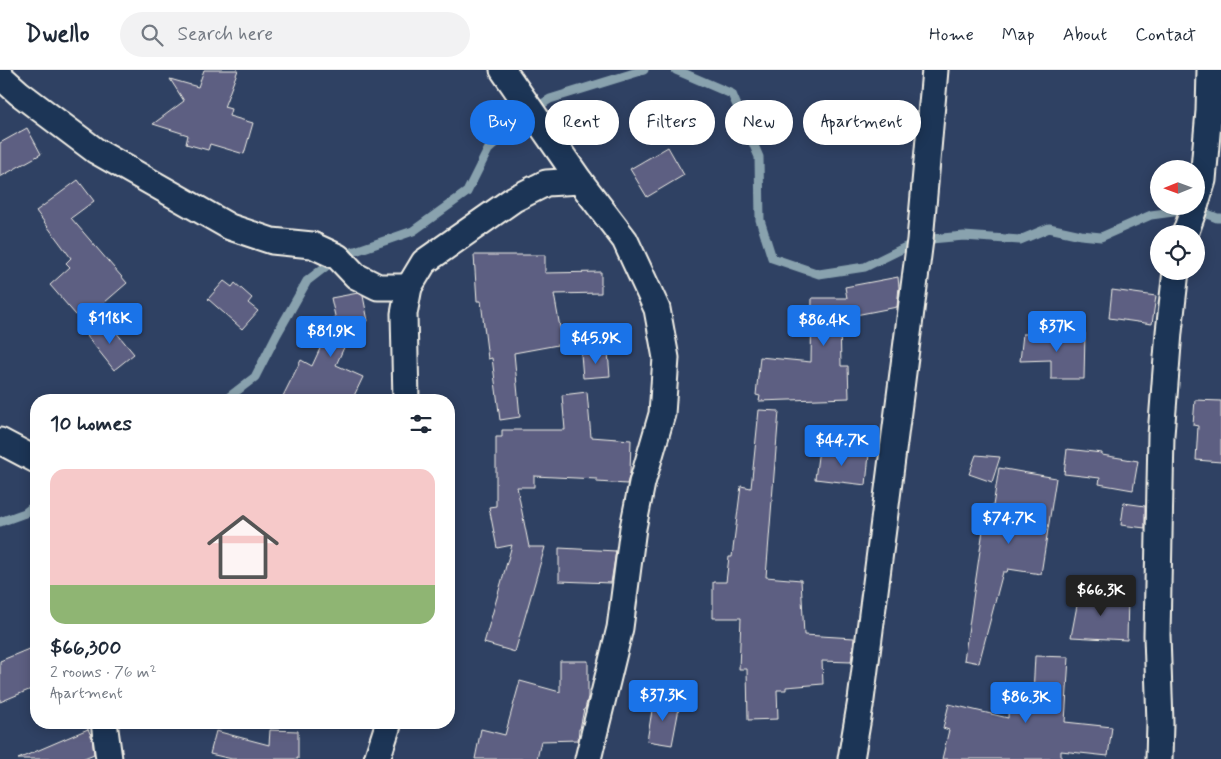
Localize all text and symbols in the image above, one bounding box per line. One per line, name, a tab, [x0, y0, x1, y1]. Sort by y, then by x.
search box	[120, 12, 470, 57]
text: Dwello	[25, 19, 90, 50]
icon: search	[138, 21, 166, 49]
text: Search here	[178, 22, 273, 47]
text: Home	[929, 23, 974, 47]
text: Map	[1002, 23, 1035, 47]
text: About	[1063, 23, 1107, 47]
text: Contact	[1135, 23, 1196, 47]
chip: Buy	[470, 100, 535, 145]
chip: Rent	[545, 100, 619, 145]
chip: Filters	[629, 100, 715, 145]
chip: New	[725, 100, 793, 145]
chip: Apartment	[803, 100, 921, 145]
north arrow	[1150, 160, 1205, 215]
map controls	[1150, 160, 1205, 280]
button: locate	[1150, 225, 1205, 280]
pin: $118K	[75, 302, 145, 345]
pin: $86.4K	[783, 304, 865, 347]
text: $118K	[88, 308, 132, 329]
text: $86.4K	[798, 310, 850, 331]
pin: $37K	[1027, 310, 1087, 353]
pin: $81.9K	[290, 316, 372, 358]
text: $37K	[1039, 316, 1075, 337]
text: $81.9K	[307, 321, 355, 342]
pin: $45.9K	[555, 322, 637, 365]
text: $45.9K	[571, 328, 621, 349]
text: 10 homes	[50, 410, 132, 438]
icon: filters	[407, 410, 435, 438]
pin: $44.7K	[801, 424, 883, 467]
text: $44.7K	[816, 430, 868, 451]
icon: home	[198, 502, 288, 592]
pin: $74.7K	[968, 502, 1050, 545]
text: $74.7K	[982, 508, 1036, 529]
pin: $66.3K	[1060, 574, 1142, 617]
text: $66.3K	[1077, 580, 1125, 601]
text: $66,300	[50, 634, 122, 662]
text: 2 rooms · 76 m²	[50, 662, 157, 683]
pin: $37.3K	[622, 680, 704, 722]
pin: $86.3K	[985, 682, 1067, 724]
text: Apartment	[50, 683, 123, 704]
text: $37.3K	[640, 685, 686, 706]
text: $86.3K	[1001, 687, 1051, 708]

